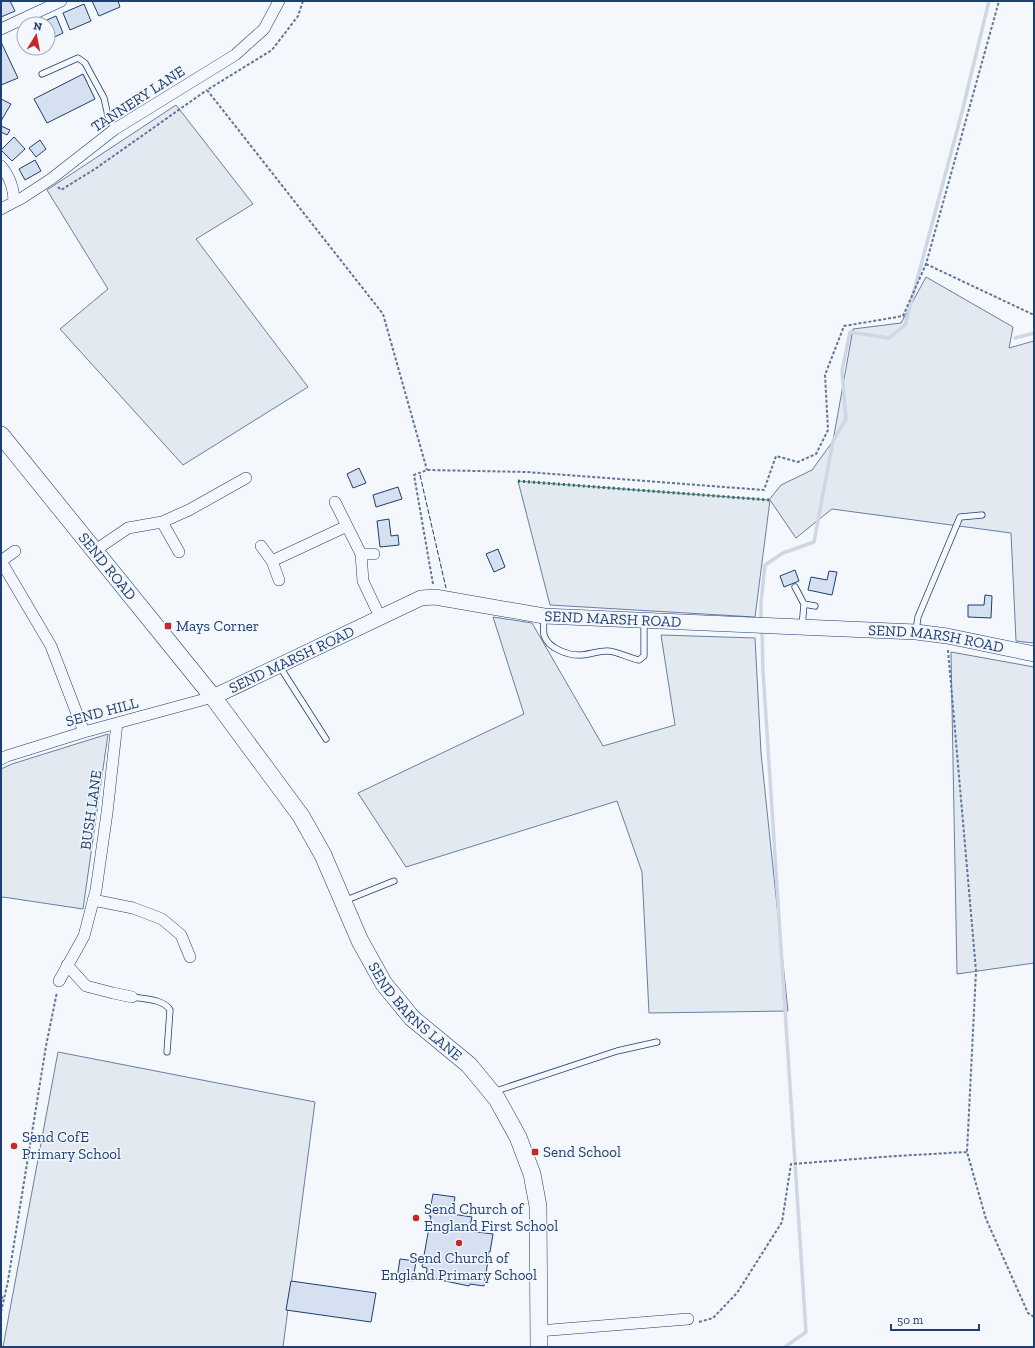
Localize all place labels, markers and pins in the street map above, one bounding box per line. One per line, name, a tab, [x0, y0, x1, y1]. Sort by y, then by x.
place label: Mays Corner	[176, 617, 259, 635]
marker: Mays Corner	[163, 621, 173, 631]
place label: Send CofE Primary School	[22, 1128, 121, 1163]
marker: Send CofE Primary School	[9, 1141, 19, 1151]
place label: Send School	[543, 1143, 621, 1161]
marker: Send School	[530, 1147, 540, 1157]
place label: Send Church of England First School	[424, 1200, 558, 1235]
marker: Send Church of England First School	[411, 1213, 421, 1223]
marker: Send Church of England Primary School	[454, 1238, 464, 1248]
place label: Send Church of England Primary School	[381, 1249, 537, 1284]

